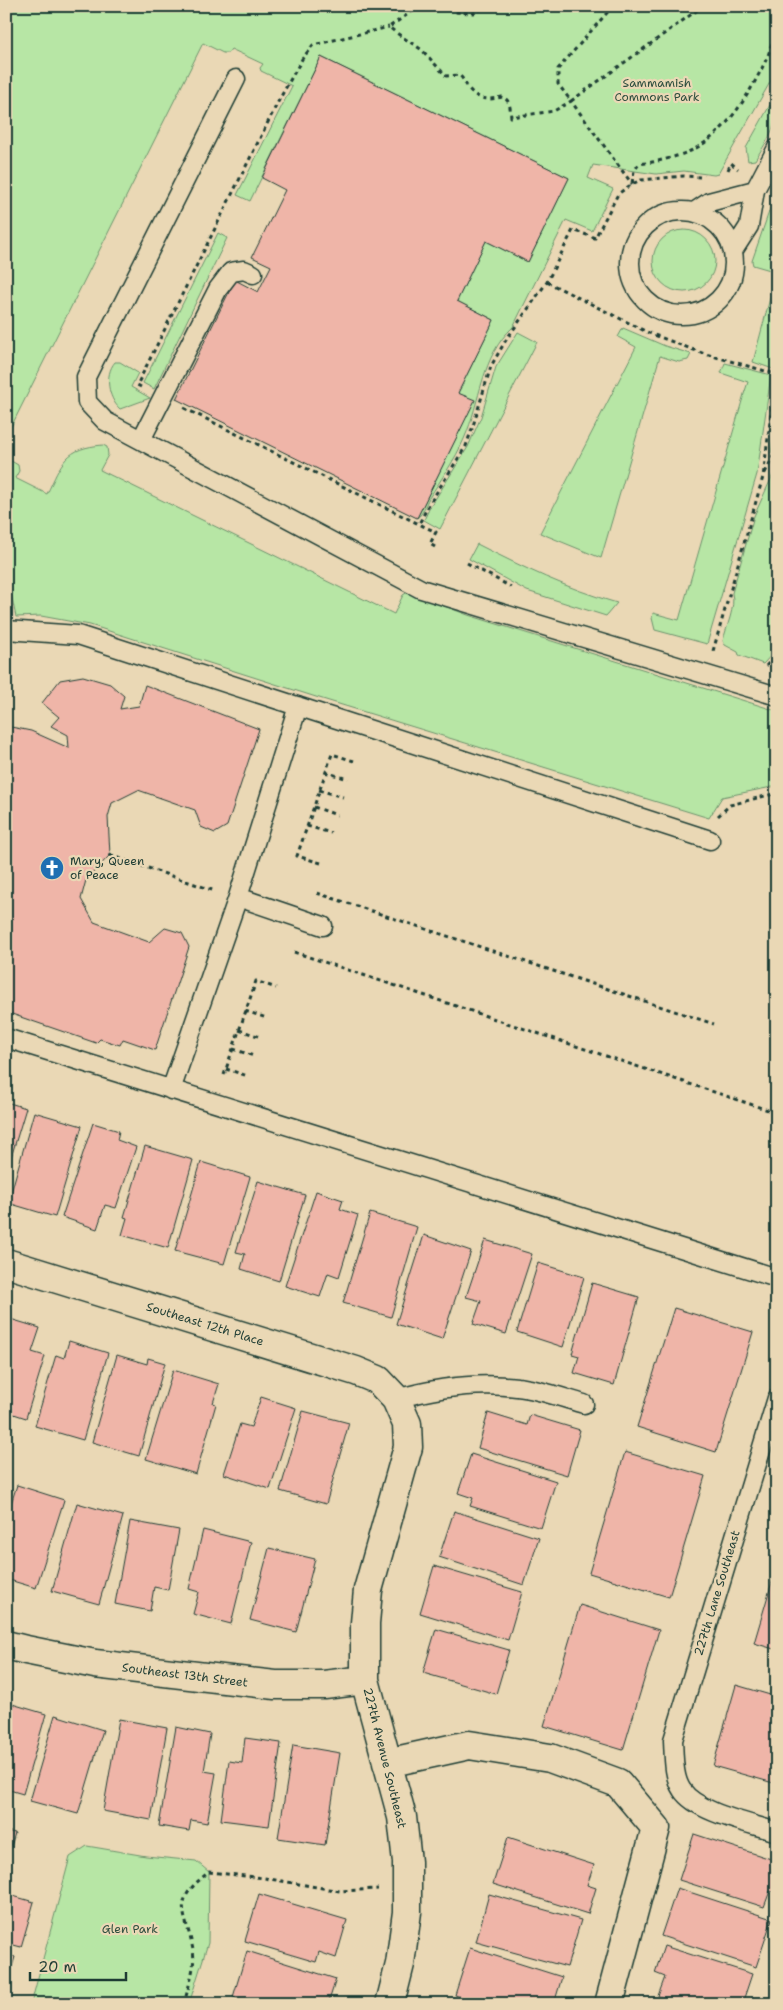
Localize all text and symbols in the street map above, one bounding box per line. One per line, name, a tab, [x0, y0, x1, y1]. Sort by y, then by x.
park label: Sammamish Commons Park	[614, 75, 700, 105]
place label: Mary, Queen of Peace	[70, 853, 144, 883]
church icon: Mary, Queen of Peace	[39, 855, 65, 881]
street label: Southeast 12th Place	[144, 1299, 266, 1350]
street label: 227th Lane Southeast	[690, 1528, 744, 1658]
street label: Southeast 13th Street	[121, 1659, 249, 1691]
street label: 227th Avenue Southeast	[360, 1686, 410, 1830]
park label: Glen Park	[102, 1921, 158, 1937]
scale bar	[30, 1950, 126, 1982]
text: 20 m	[38, 1957, 77, 1977]

